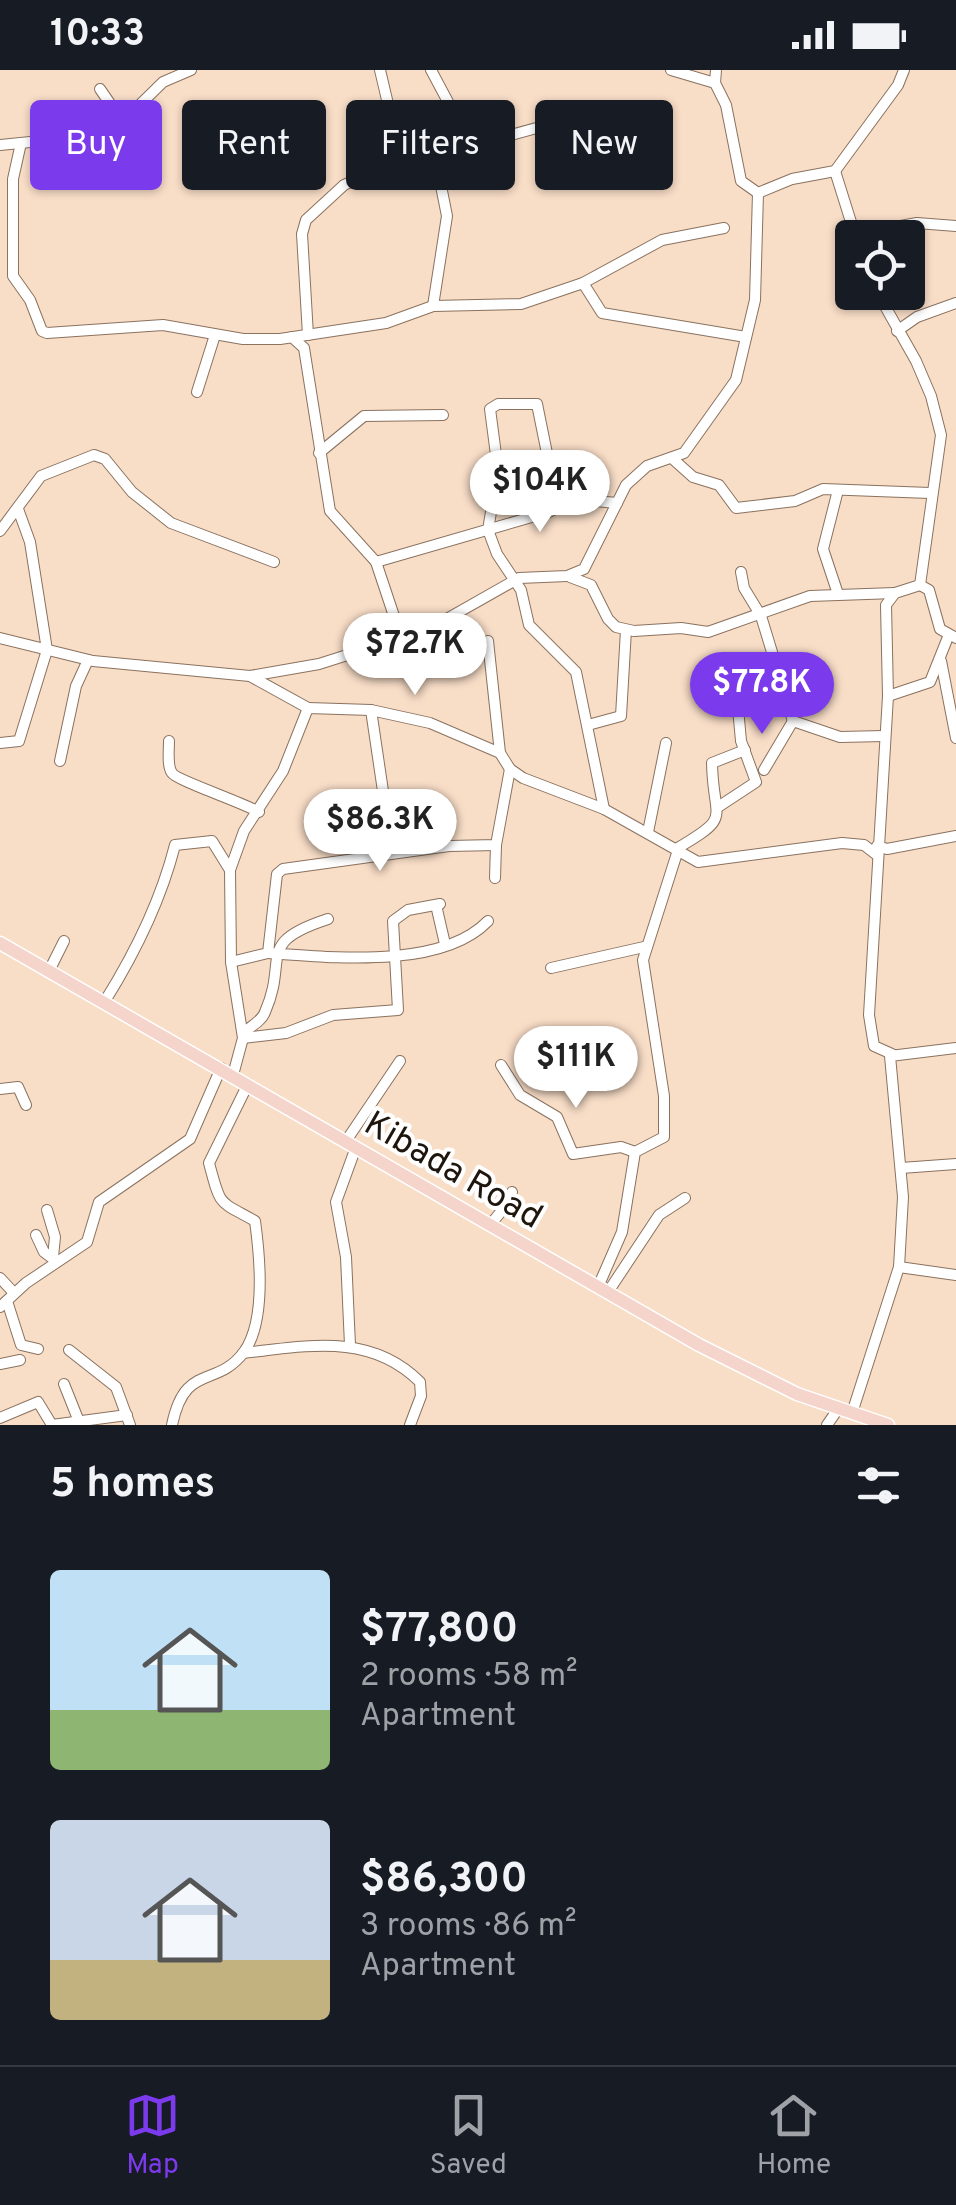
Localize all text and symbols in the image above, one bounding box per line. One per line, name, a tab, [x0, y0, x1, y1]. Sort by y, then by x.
text: 10:33	[50, 11, 145, 60]
chip: Buy	[30, 100, 162, 190]
chip: Rent	[182, 100, 326, 190]
chip: Filters	[346, 100, 515, 190]
chip: New	[535, 100, 673, 190]
map controls	[835, 220, 925, 310]
button: locate	[835, 220, 925, 310]
pin: $104K	[470, 450, 610, 535]
text: $104K	[492, 462, 588, 502]
pin: $72.7K	[334, 613, 496, 698]
text: $72.7K	[365, 625, 465, 665]
pin: $77.8K	[681, 652, 843, 737]
text: $77.8K	[712, 664, 812, 704]
pin: $86.3K	[299, 789, 461, 874]
text: $86.3K	[326, 801, 434, 841]
pin: $111K	[506, 1026, 646, 1111]
text: $111K	[536, 1038, 616, 1078]
street label: Kibada Road	[356, 1103, 549, 1240]
icon: filters	[851, 1458, 906, 1513]
text: 5 homes	[50, 1459, 215, 1512]
text: $77,800	[360, 1604, 518, 1657]
icon: home	[130, 1610, 250, 1730]
text: 2 rooms · 58 m²	[360, 1657, 578, 1697]
text: Apartment	[360, 1697, 516, 1737]
text: $86,300	[360, 1854, 528, 1907]
icon: home	[130, 1860, 250, 1980]
text: 3 rooms · 86 m²	[360, 1907, 577, 1947]
text: Apartment	[360, 1947, 516, 1987]
tab: Map	[125, 2088, 180, 2184]
tab: Saved	[430, 2088, 507, 2184]
tab: Home	[757, 2088, 831, 2184]

